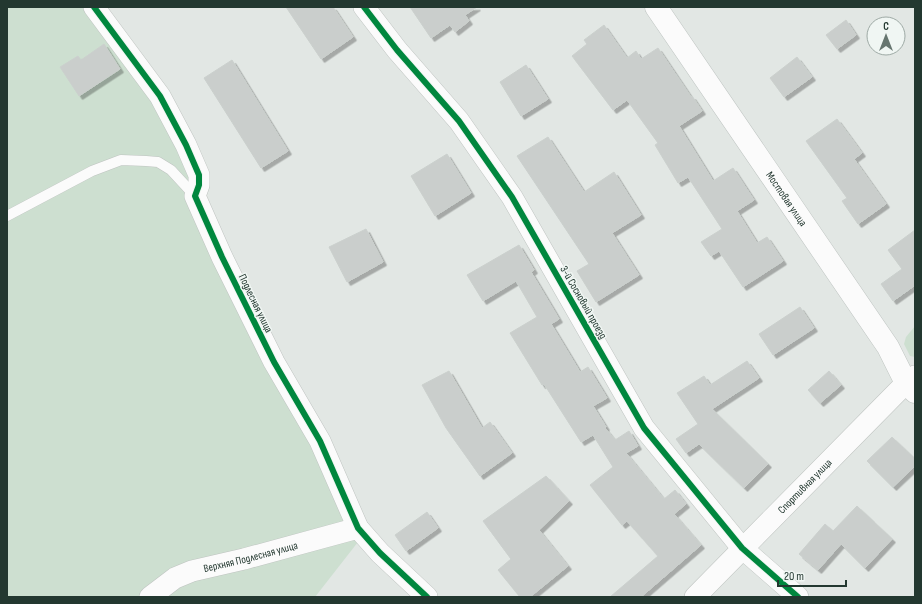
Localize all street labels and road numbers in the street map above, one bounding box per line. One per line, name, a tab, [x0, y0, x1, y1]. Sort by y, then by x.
street label: Мостовая улица	[763, 169, 810, 229]
street label: 3-й Сосновый проезд	[557, 263, 610, 341]
street label: Подлесная улица	[236, 272, 275, 335]
street label: Спортивная улица	[775, 456, 835, 516]
street label: Верхняя Подлесная улица	[202, 539, 299, 575]

